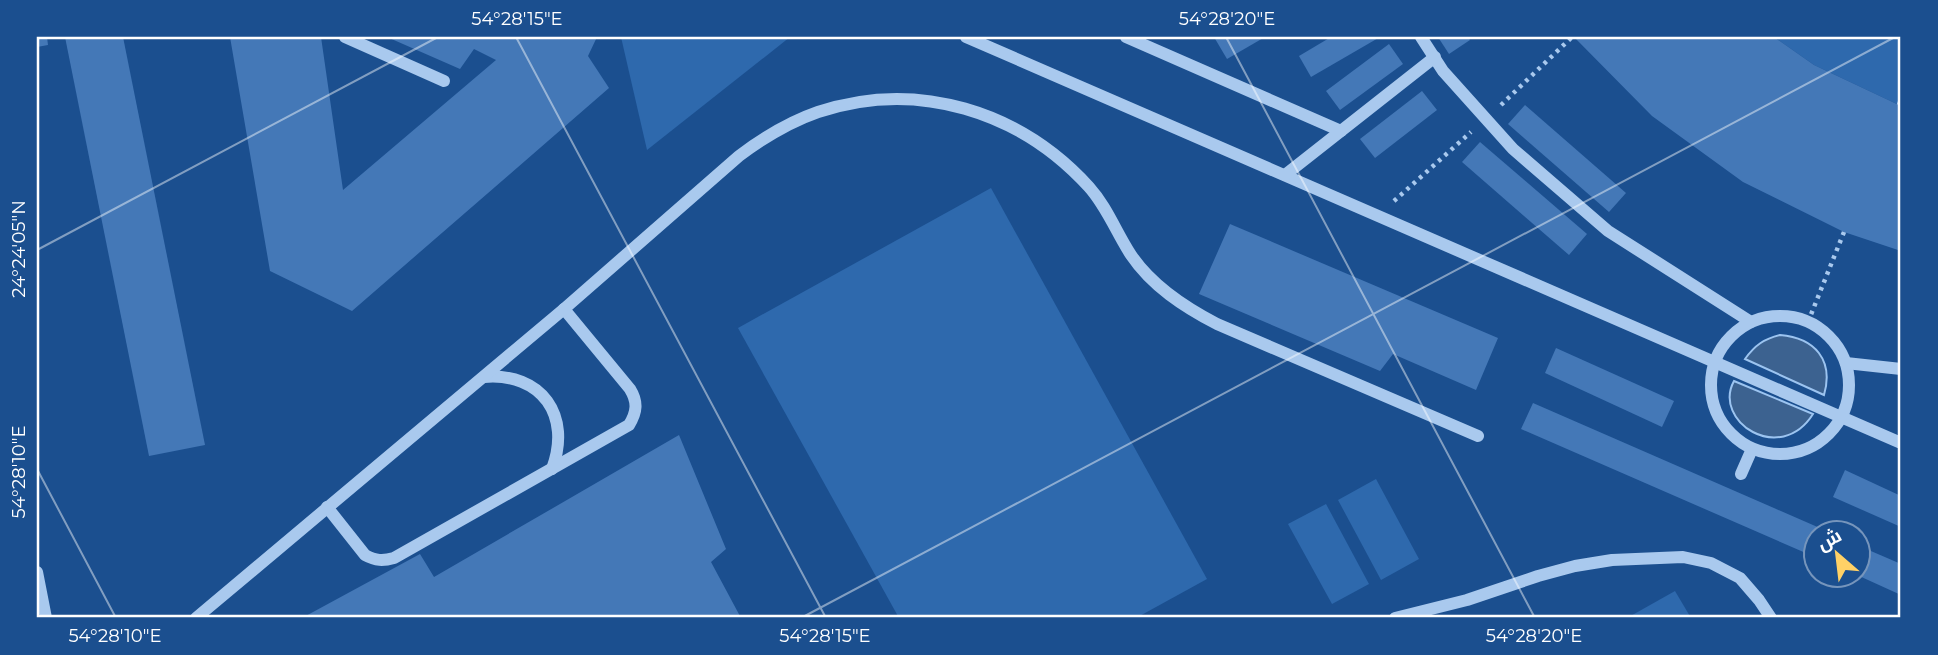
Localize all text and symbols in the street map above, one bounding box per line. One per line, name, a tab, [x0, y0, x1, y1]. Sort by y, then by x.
text: 54°28'15"E	[471, 8, 563, 30]
text: 54°28'20"E	[1179, 8, 1275, 30]
text: 24°24'05"N	[8, 200, 30, 298]
text: 54°28'10"E	[8, 425, 30, 519]
north arrow	[1801, 518, 1871, 588]
text: ش	[1813, 524, 1845, 555]
text: 54°28'10"E	[68, 625, 162, 647]
text: 54°28'15"E	[779, 625, 871, 647]
text: 54°28'20"E	[1486, 625, 1582, 647]

